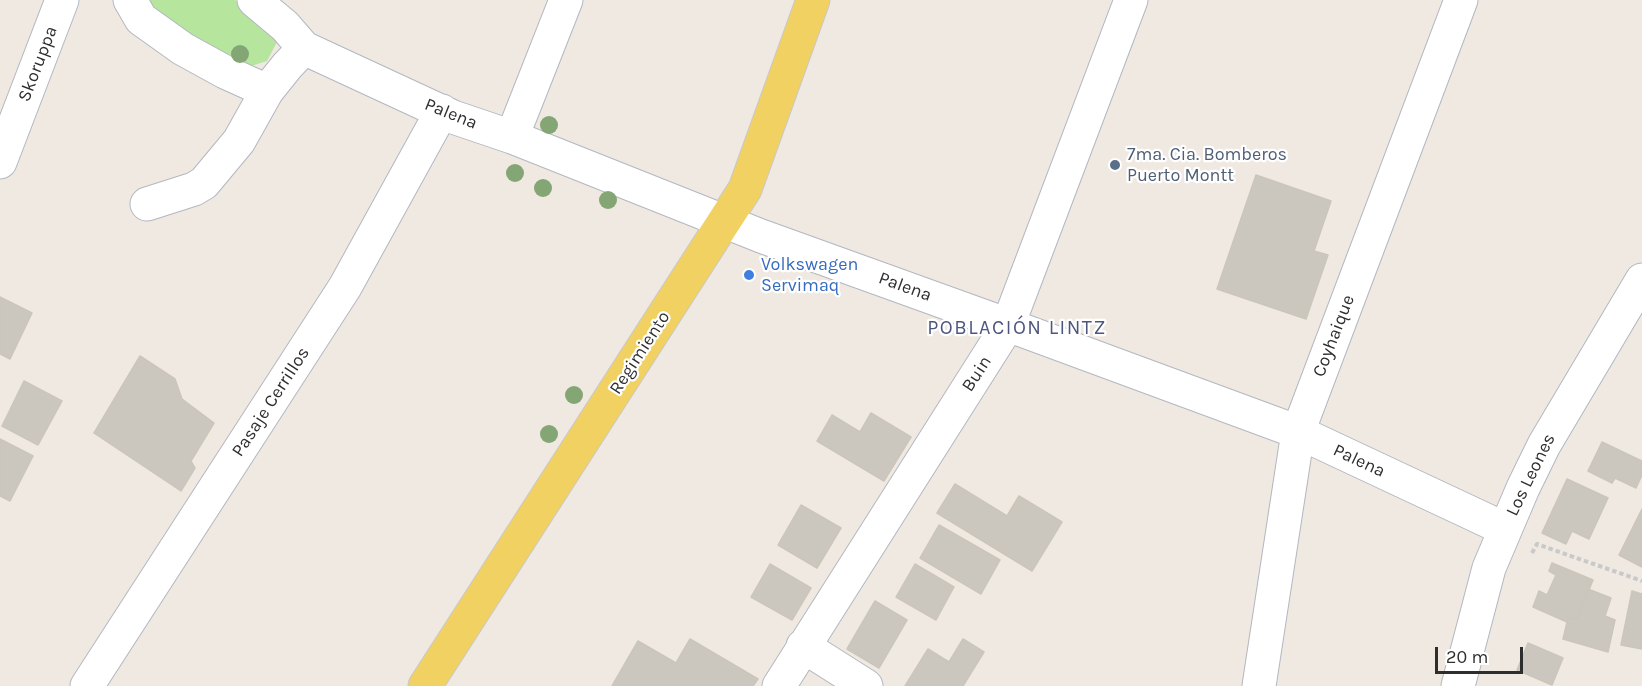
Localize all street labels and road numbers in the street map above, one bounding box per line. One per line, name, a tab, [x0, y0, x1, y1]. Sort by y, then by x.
street label: Skoruppa	[14, 23, 62, 105]
street label: Palena	[421, 94, 481, 134]
street label: Palena	[875, 267, 935, 307]
street label: Coyhaique	[1308, 292, 1360, 380]
street label: Regimiento	[605, 307, 675, 399]
street label: Pasaje Cerrillos	[228, 343, 314, 461]
street label: Buin	[958, 352, 996, 396]
street label: Los Leones	[1502, 430, 1560, 520]
street label: Palena	[1330, 440, 1388, 482]

